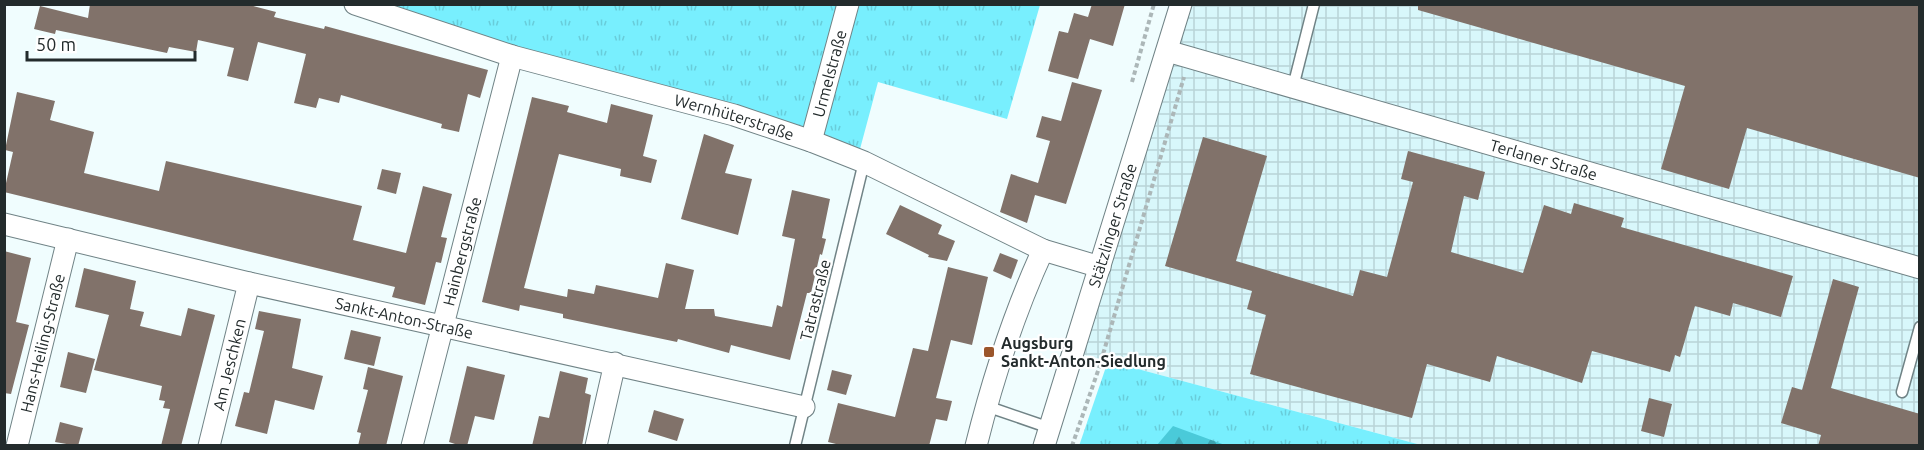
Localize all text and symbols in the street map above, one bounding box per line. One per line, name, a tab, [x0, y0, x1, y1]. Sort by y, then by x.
scale bar	[27, 24, 195, 62]
street label: Urmelstraße	[809, 28, 850, 119]
text: 50 m	[36, 34, 76, 54]
street label: Wernhüterstraße	[673, 91, 797, 144]
street label: Terlaner Straße	[1488, 136, 1599, 184]
street label: Stätzlinger Straße	[1085, 161, 1140, 290]
street label: Hainbergstraße	[439, 195, 485, 308]
street label: Tatrastraße	[796, 258, 834, 342]
street label: Hans-Heiling-Straße	[17, 272, 68, 414]
street label: Sankt-Anton-Straße	[334, 294, 475, 342]
street label: Am Jeschken	[209, 317, 249, 412]
place label: Augsburg Sankt-Anton-Siedlung	[1001, 334, 1166, 370]
marker: Augsburg Sankt-Anton-Siedlung	[982, 345, 996, 359]

